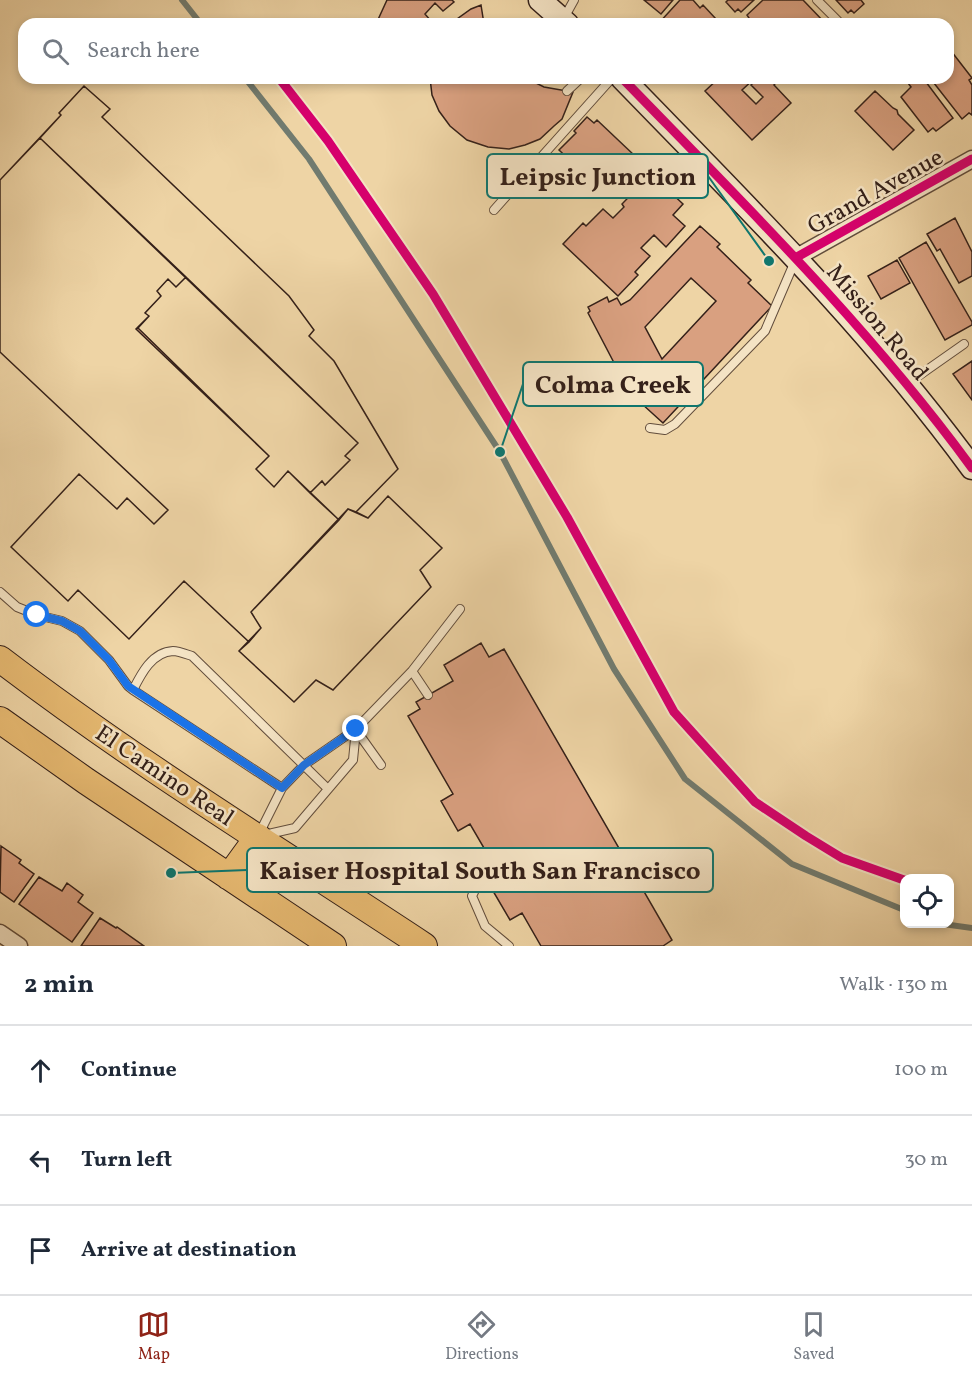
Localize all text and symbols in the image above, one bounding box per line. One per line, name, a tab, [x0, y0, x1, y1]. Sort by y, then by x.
search box	[18, 18, 954, 84]
icon: search	[39, 35, 72, 68]
text: Search here	[87, 36, 200, 67]
street label: Grand Avenue	[802, 141, 950, 244]
callout: Leipsic Junction	[487, 154, 708, 198]
text: Leipsic Junction	[500, 160, 696, 196]
street label: Mission Road	[817, 257, 936, 389]
callout: Colma Creek	[523, 362, 703, 406]
text: Colma Creek	[535, 368, 691, 404]
route start	[23, 601, 49, 627]
route end	[342, 715, 368, 741]
street label: El Camino Real	[88, 718, 240, 836]
callout: Kaiser Hospital South San Francisco	[247, 848, 713, 892]
text: Kaiser Hospital South San Francisco	[259, 854, 701, 890]
map controls	[900, 874, 954, 928]
button: locate	[900, 874, 954, 928]
text: 2 min	[24, 967, 94, 1003]
text: Walk · 130 m	[839, 971, 948, 999]
icon: ahead	[24, 1054, 57, 1087]
text: Continue	[81, 1055, 177, 1086]
text: 100 m	[894, 1056, 948, 1084]
icon: left	[24, 1144, 57, 1177]
text: Turn left	[81, 1145, 172, 1176]
text: 30 m	[904, 1146, 948, 1174]
icon: arrive	[24, 1234, 57, 1267]
text: Arrive at destination	[81, 1235, 297, 1266]
tab: Map	[137, 1308, 170, 1366]
tab: Directions	[445, 1308, 519, 1366]
tab: Saved	[793, 1308, 835, 1366]

